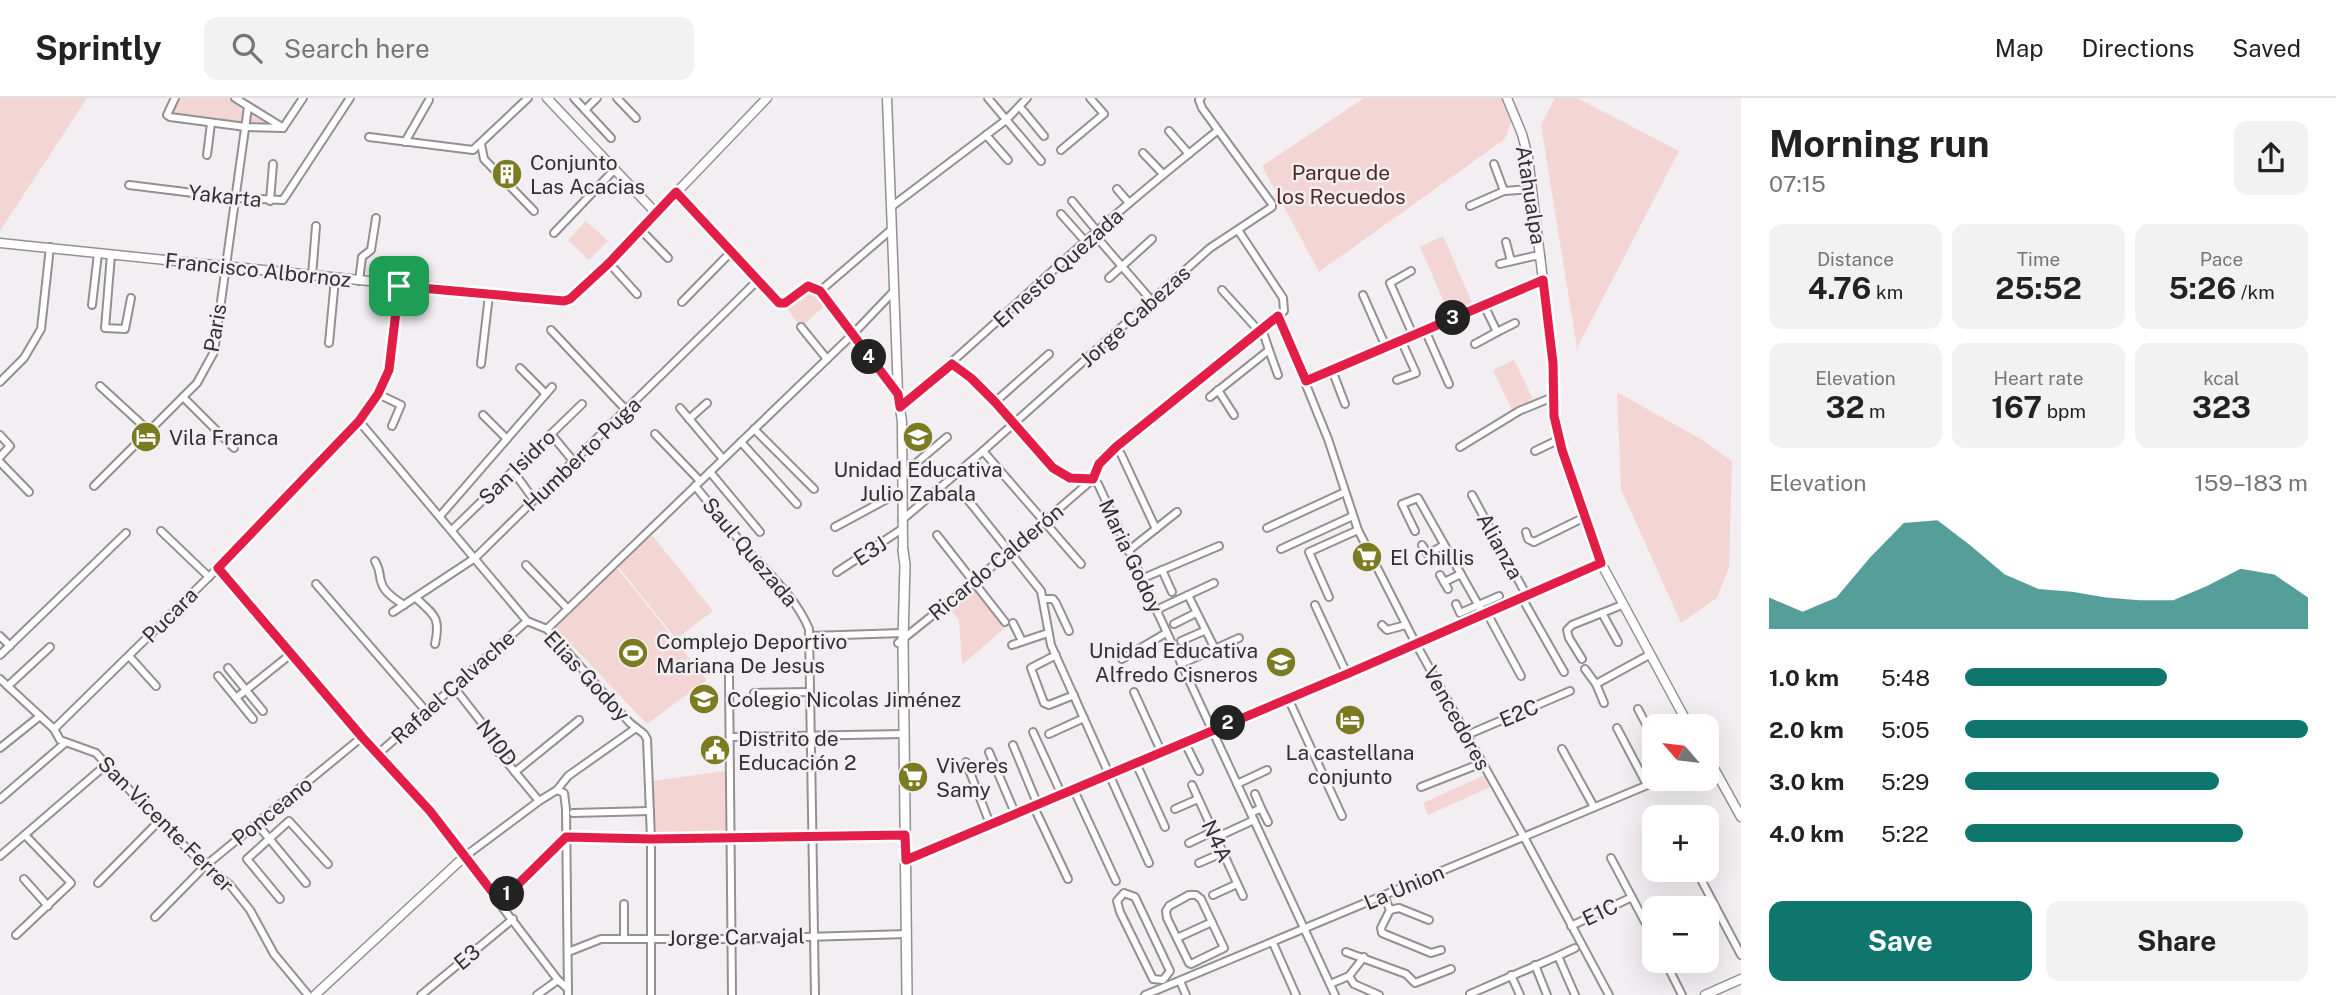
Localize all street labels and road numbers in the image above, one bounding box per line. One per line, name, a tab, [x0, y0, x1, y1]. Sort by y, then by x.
street label: Atahualpa	[1511, 144, 1551, 246]
street label: Yakarta	[187, 180, 263, 212]
street label: Ernesto Quezada	[988, 203, 1128, 333]
street label: Francisco Albornoz	[164, 248, 352, 292]
street label: Jorge Cabezas	[1075, 260, 1195, 372]
street label: Paris	[198, 302, 232, 354]
street label: Humberto Puga	[518, 392, 646, 516]
street label: San Isidro	[473, 424, 561, 510]
street label: Saul Quezada	[697, 492, 803, 612]
street label: Maria Godoy	[1094, 495, 1168, 617]
street label: Ricardo Calderón	[924, 499, 1068, 625]
street label: Alianza	[1472, 509, 1528, 583]
street label: E3J	[849, 531, 891, 571]
street label: Pucara	[137, 582, 203, 648]
street label: Rafael Calvache	[386, 625, 520, 749]
street label: Elias Godoy	[539, 626, 635, 726]
street label: Vencedores	[1418, 662, 1496, 774]
street label: E2C	[1496, 694, 1542, 732]
street label: N10D	[471, 715, 523, 771]
street label: San Vicente Ferrer	[93, 751, 239, 897]
street label: Ponceano	[227, 771, 317, 851]
street label: N4A	[1196, 816, 1238, 866]
street label: La Union	[1360, 859, 1448, 915]
street label: E1C	[1578, 893, 1622, 931]
street label: Jorge Carvajal	[667, 923, 805, 951]
street label: E3	[449, 939, 485, 975]

